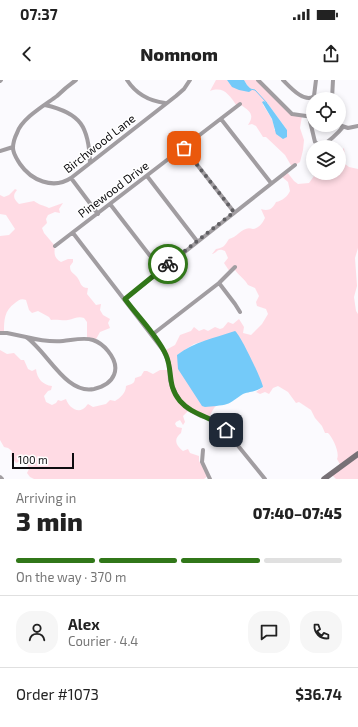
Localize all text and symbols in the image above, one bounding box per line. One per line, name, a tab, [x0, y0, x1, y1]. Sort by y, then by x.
text: 07:37	[20, 5, 58, 23]
icon: back	[16, 43, 38, 65]
text: Nomnom	[140, 43, 218, 65]
icon: share	[320, 43, 342, 65]
map controls	[306, 92, 346, 180]
button: locate	[306, 92, 346, 132]
street label: Birchwood Lane	[60, 111, 138, 175]
pin	[167, 131, 201, 165]
icon: bag	[173, 137, 195, 159]
button: layers	[306, 140, 346, 180]
street label: Pinewood Drive	[75, 158, 151, 220]
courier	[148, 244, 188, 284]
icon: bike	[157, 253, 179, 275]
pin	[209, 413, 243, 447]
icon: home	[215, 419, 237, 441]
scale bar	[12, 451, 74, 470]
text: 100 m	[18, 453, 48, 466]
text: Arriving in	[16, 490, 76, 506]
text: 07:40–07:45	[253, 504, 342, 522]
text: 3 min	[16, 505, 83, 536]
text: On the way · 370 m	[16, 569, 126, 585]
button: person	[16, 611, 58, 653]
button: chat	[248, 611, 290, 653]
button: phone	[300, 611, 342, 653]
text: Alex	[68, 615, 100, 633]
text: Courier · 4.4	[68, 633, 138, 649]
text: Order #1073	[16, 685, 99, 703]
text: $36.74	[295, 685, 342, 703]

